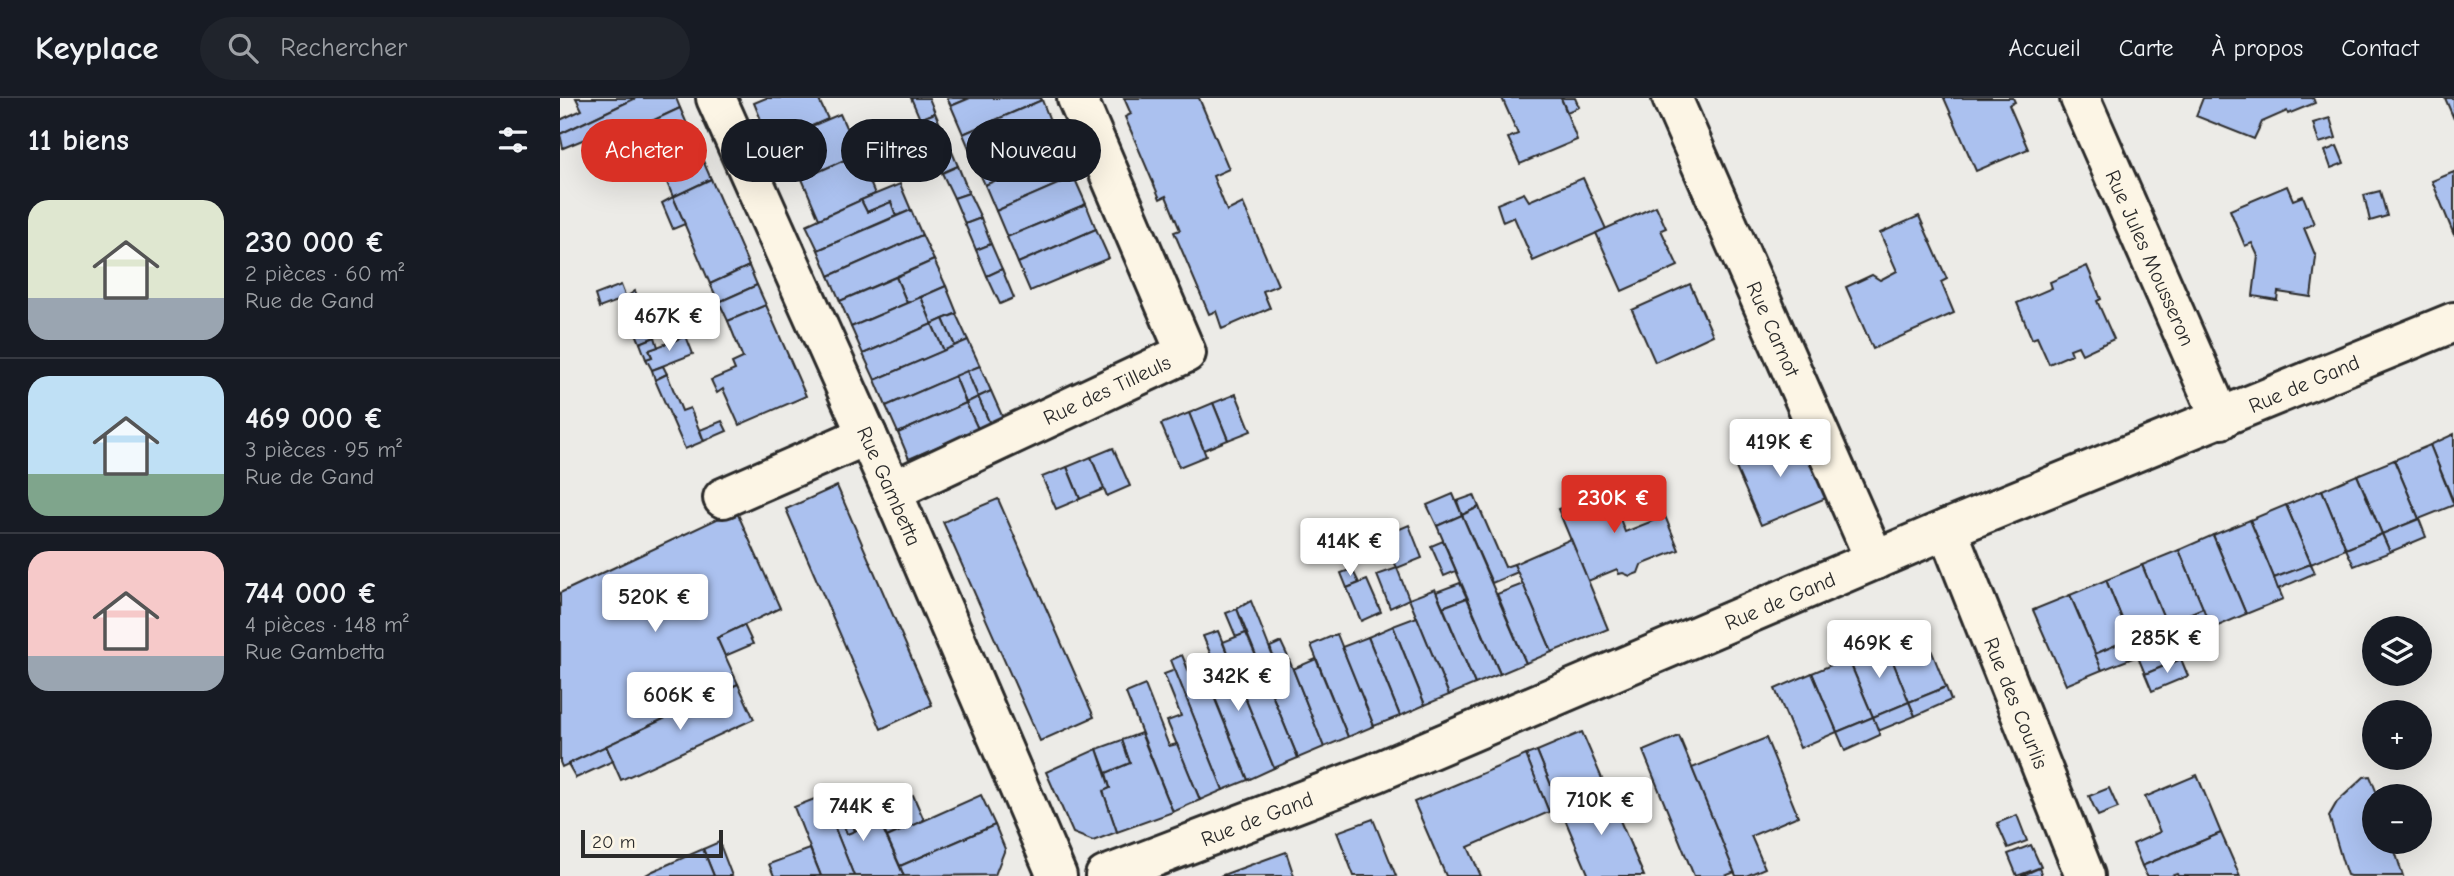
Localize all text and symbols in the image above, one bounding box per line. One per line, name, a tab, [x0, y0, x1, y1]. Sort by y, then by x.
search box	[200, 17, 690, 80]
text: Keyplace	[35, 29, 158, 67]
icon: search	[224, 29, 262, 67]
text: Rechercher	[280, 33, 407, 63]
text: Accueil	[2009, 34, 2081, 62]
text: Carte	[2119, 34, 2174, 62]
text: À propos	[2212, 34, 2303, 62]
text: Contact	[2341, 34, 2419, 62]
chip: Acheter	[581, 119, 707, 182]
chip: Louer	[721, 119, 827, 182]
chip: Filtres	[841, 119, 952, 182]
chip: Nouveau	[966, 119, 1101, 182]
icon: filters	[494, 121, 532, 159]
text: 11 biens	[28, 123, 129, 158]
street label: Rue Jules Mousseron	[2100, 166, 2200, 350]
text: 230 000 €	[245, 225, 385, 260]
icon: home	[84, 228, 168, 312]
text: 2 pièces · 60 m²	[245, 260, 404, 287]
street label: Rue Carnot	[1741, 278, 1805, 381]
text: Rue de Gand	[245, 287, 374, 314]
pin: 467K €	[612, 294, 726, 353]
text: 467K €	[634, 302, 704, 329]
street label: Rue des Tilleuls	[1040, 350, 1174, 430]
street label: Rue de Gand	[2245, 350, 2363, 418]
text: 469 000 €	[245, 401, 384, 436]
icon: home	[84, 404, 168, 488]
pin: 419K €	[1723, 420, 1837, 479]
street label: Rue Gambetta	[852, 423, 926, 549]
text: 419K €	[1746, 428, 1814, 455]
text: 3 pièces · 95 m²	[245, 436, 402, 463]
text: Rue de Gand	[245, 463, 374, 490]
pin: 230K €	[1557, 476, 1671, 535]
text: 230K €	[1578, 484, 1650, 511]
pin: 414K €	[1293, 518, 1407, 578]
text: 414K €	[1316, 527, 1384, 554]
street label: Rue de Gand	[1721, 567, 1839, 635]
pin: 520K €	[598, 574, 712, 634]
text: 744 000 €	[245, 576, 378, 611]
icon: home	[84, 579, 168, 663]
text: 520K €	[618, 583, 692, 610]
text: 4 pièces · 148 m²	[245, 611, 409, 638]
pin: 285K €	[2110, 616, 2224, 675]
map controls	[2362, 616, 2432, 854]
button: layers	[2362, 616, 2432, 686]
pin: 469K €	[1822, 620, 1936, 680]
text: 285K €	[2131, 624, 2203, 651]
text: 469K €	[1843, 629, 1915, 656]
street label: Rue des Courlis	[1979, 634, 2053, 772]
text: Rue Gambetta	[245, 638, 385, 665]
pin: 342K €	[1181, 654, 1295, 713]
text: 342K €	[1203, 662, 1273, 689]
pin: 606K €	[623, 672, 737, 732]
text: 606K €	[643, 681, 717, 708]
button: +	[2362, 700, 2432, 770]
pin: 710K €	[1544, 778, 1658, 837]
pin: 744K €	[806, 784, 920, 843]
button: −	[2362, 784, 2432, 854]
text: 710K €	[1566, 786, 1636, 813]
street label: Rue de Gand	[1198, 787, 1316, 851]
text: 744K €	[829, 792, 897, 819]
scale bar	[581, 827, 723, 859]
text: 20 m	[592, 831, 636, 853]

